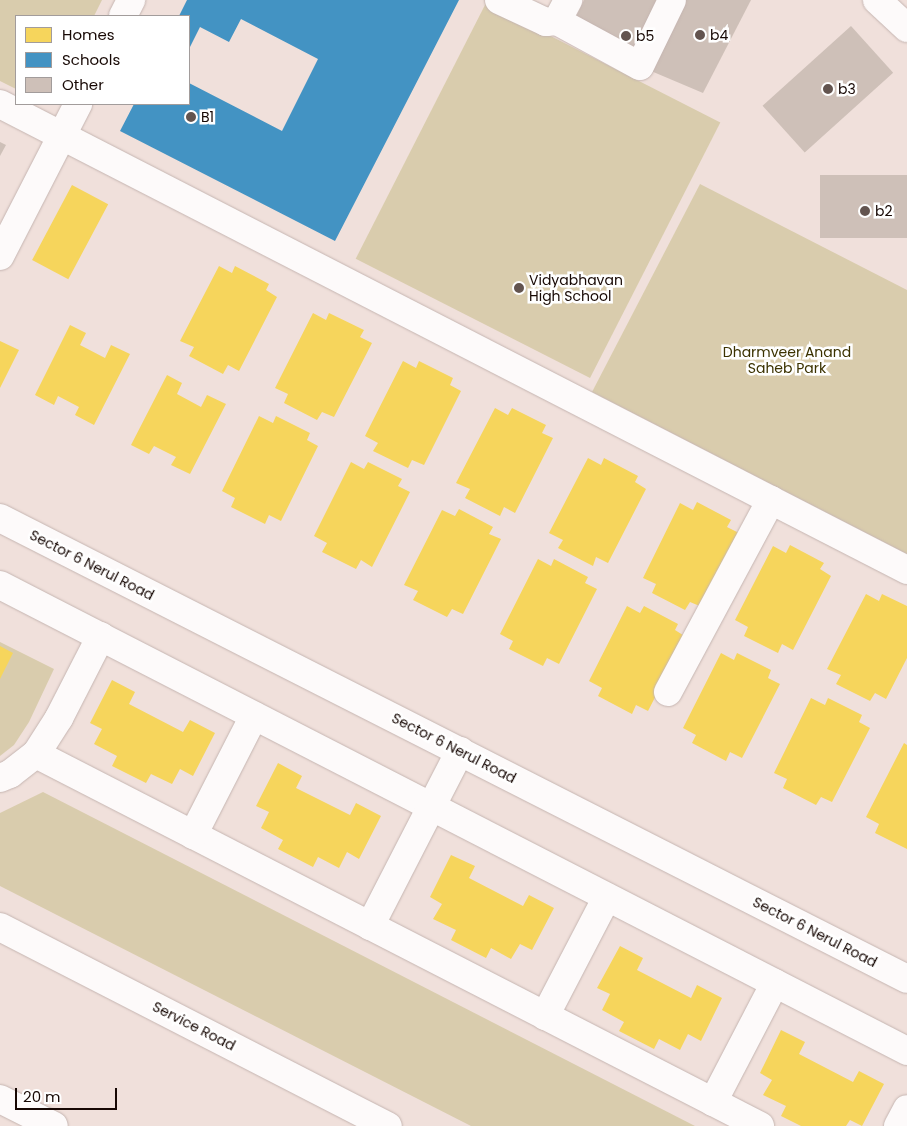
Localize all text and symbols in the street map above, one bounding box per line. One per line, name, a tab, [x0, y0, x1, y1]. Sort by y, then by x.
legend	[15, 15, 190, 105]
text: Homes	[62, 24, 115, 45]
place label: b4	[710, 27, 728, 43]
place label: b5	[636, 28, 654, 44]
marker: b4	[694, 29, 706, 41]
marker: b5	[620, 30, 632, 42]
text: Schools	[62, 49, 120, 70]
text: Other	[62, 74, 104, 95]
place label: b3	[838, 81, 856, 97]
marker: b3	[822, 83, 834, 95]
place label: B1	[201, 109, 214, 125]
marker: B1	[185, 111, 197, 123]
place label: b2	[875, 203, 893, 219]
marker: b2	[859, 205, 871, 217]
place label: Vidyabhavan High School	[529, 272, 623, 304]
marker: Vidyabhavan High School	[513, 282, 525, 294]
park label: Dharmveer Anand Saheb Park	[723, 344, 851, 377]
street label: Sector 6 Nerul Road	[27, 526, 157, 604]
street label: Sector 6 Nerul Road	[389, 709, 519, 787]
street label: Sector 6 Nerul Road	[750, 893, 880, 971]
street label: Service Road	[150, 998, 238, 1054]
scale bar	[18, 1078, 120, 1110]
text: 20 m	[23, 1086, 61, 1107]

